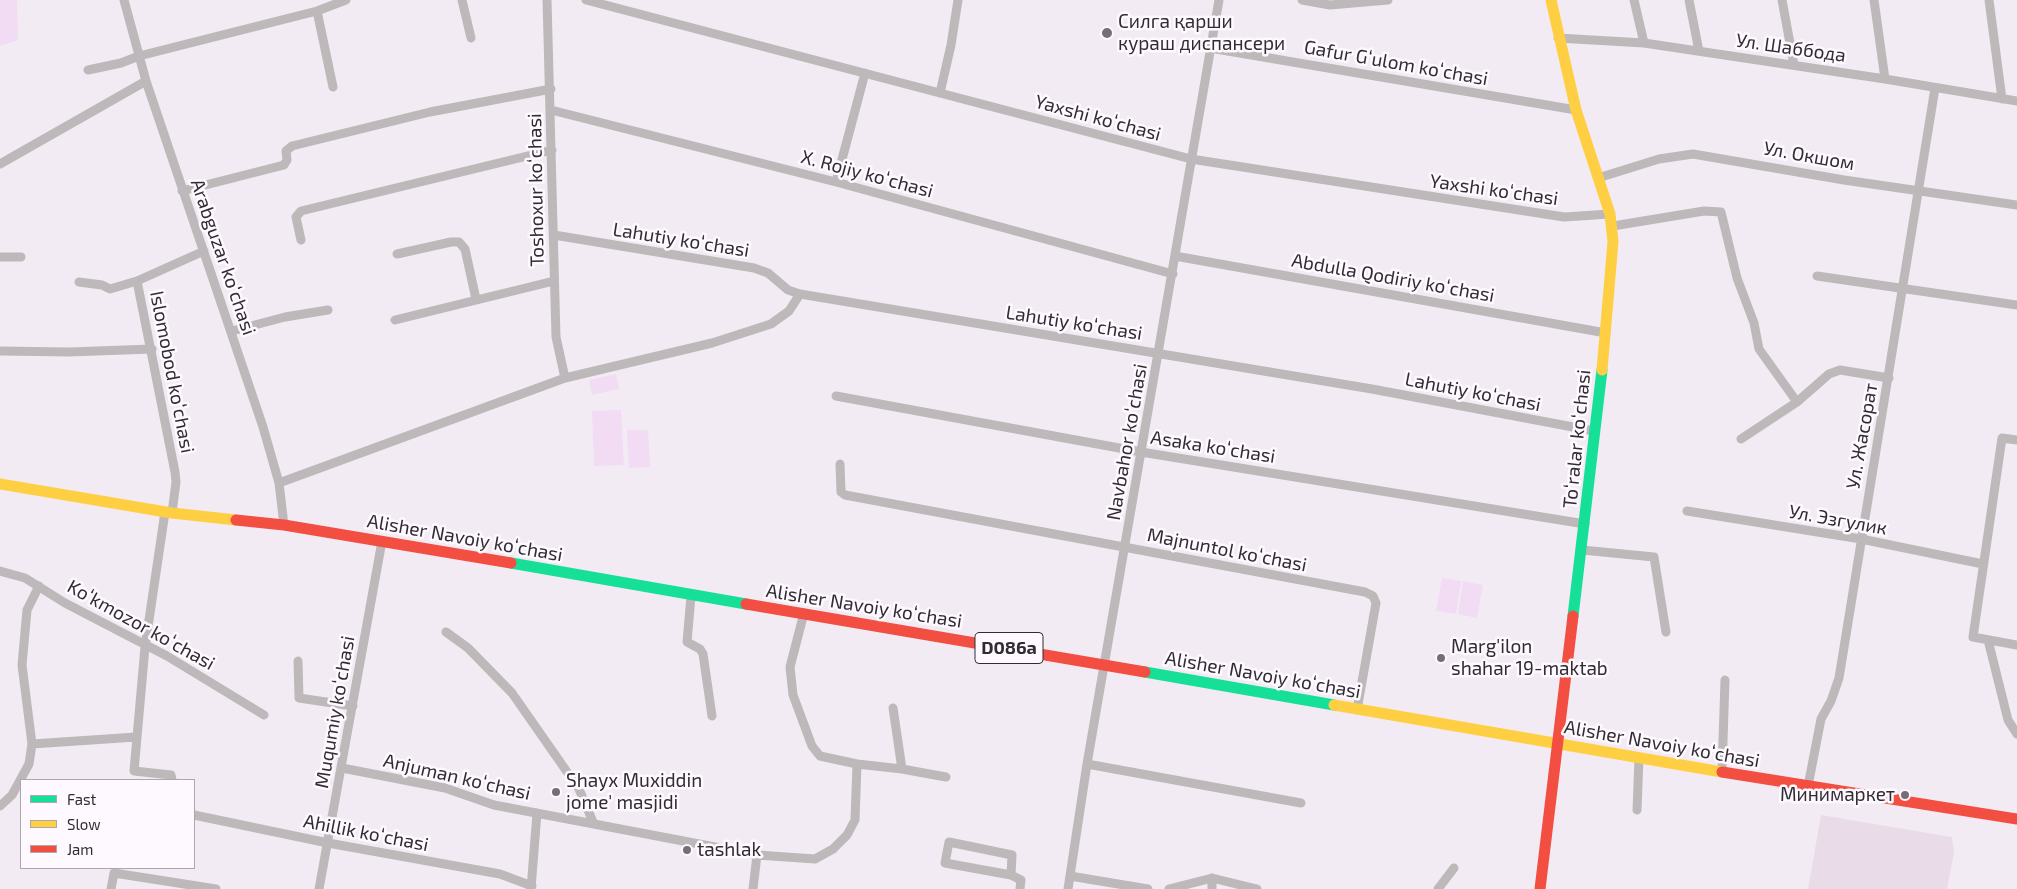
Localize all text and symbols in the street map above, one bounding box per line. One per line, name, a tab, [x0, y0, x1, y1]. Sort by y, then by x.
place label: Силга қарши кураш диспансери	[1118, 11, 1285, 55]
marker: Силга қарши кураш диспансери	[1100, 26, 1114, 40]
street label: Ул. Шаббода	[1735, 29, 1847, 67]
street label: Gafur Gʻulom koʻchasi	[1302, 36, 1490, 90]
street label: Yaxshi koʻchasi	[1033, 90, 1163, 146]
street label: Toshoxur koʻchasi	[523, 113, 549, 267]
street label: Ул. Окшом	[1762, 137, 1856, 175]
street label: X. Rojiy koʻchasi	[798, 145, 936, 203]
street label: Yaxshi koʻchasi	[1428, 170, 1560, 210]
street label: Arabguzar koʻchasi	[186, 176, 260, 338]
street label: Lahutiy koʻchasi	[611, 218, 751, 262]
street label: Abdulla Qodiriy koʻchasi	[1290, 249, 1496, 307]
street label: Islomobod koʻchasi	[145, 289, 199, 455]
street label: Lahutiy koʻchasi	[1004, 301, 1144, 345]
street label: Navbahor koʻchasi	[1102, 362, 1152, 522]
street label: Lahutiy koʻchasi	[1403, 368, 1543, 416]
street label: Toʻralar koʻchasi	[1558, 368, 1596, 510]
street label: Ул. Жасорат	[1841, 381, 1883, 491]
street label: Asaka koʻchasi	[1149, 426, 1277, 468]
street label: Ул. Эзгулик	[1787, 500, 1889, 540]
street label: Alisher Navoiy koʻchasi	[365, 510, 565, 566]
street label: Majnuntol koʻchasi	[1145, 523, 1309, 577]
street label: Koʻkmozor koʻchasi	[63, 575, 219, 675]
street label: Alisher Navoiy koʻchasi	[764, 579, 964, 633]
road number: D086a	[975, 632, 1043, 664]
street label: Muqumiy koʻchasi	[310, 634, 360, 790]
place label: Marg'ilon shahar 19-maktab	[1451, 636, 1608, 680]
street label: Alisher Navoiy koʻchasi	[1163, 647, 1363, 703]
marker: Marg'ilon shahar 19-maktab	[1435, 652, 1447, 664]
street label: Alisher Navoiy koʻchasi	[1562, 716, 1762, 772]
street label: Anjuman koʻchasi	[381, 749, 533, 805]
place label: Shayx Muxiddin jome' masjidi	[566, 770, 702, 814]
legend	[20, 779, 195, 869]
place label: Минимаркет	[1780, 784, 1895, 806]
marker: Shayx Muxiddin jome' masjidi	[550, 786, 562, 798]
marker: Минимаркет	[1899, 789, 1911, 801]
text: Fast	[67, 790, 96, 808]
street label: Ahillik koʻchasi	[301, 810, 431, 856]
text: Slow	[67, 815, 101, 833]
place label: tashlak	[697, 839, 761, 861]
text: Jam	[67, 840, 93, 858]
marker: tashlak	[681, 844, 693, 856]

